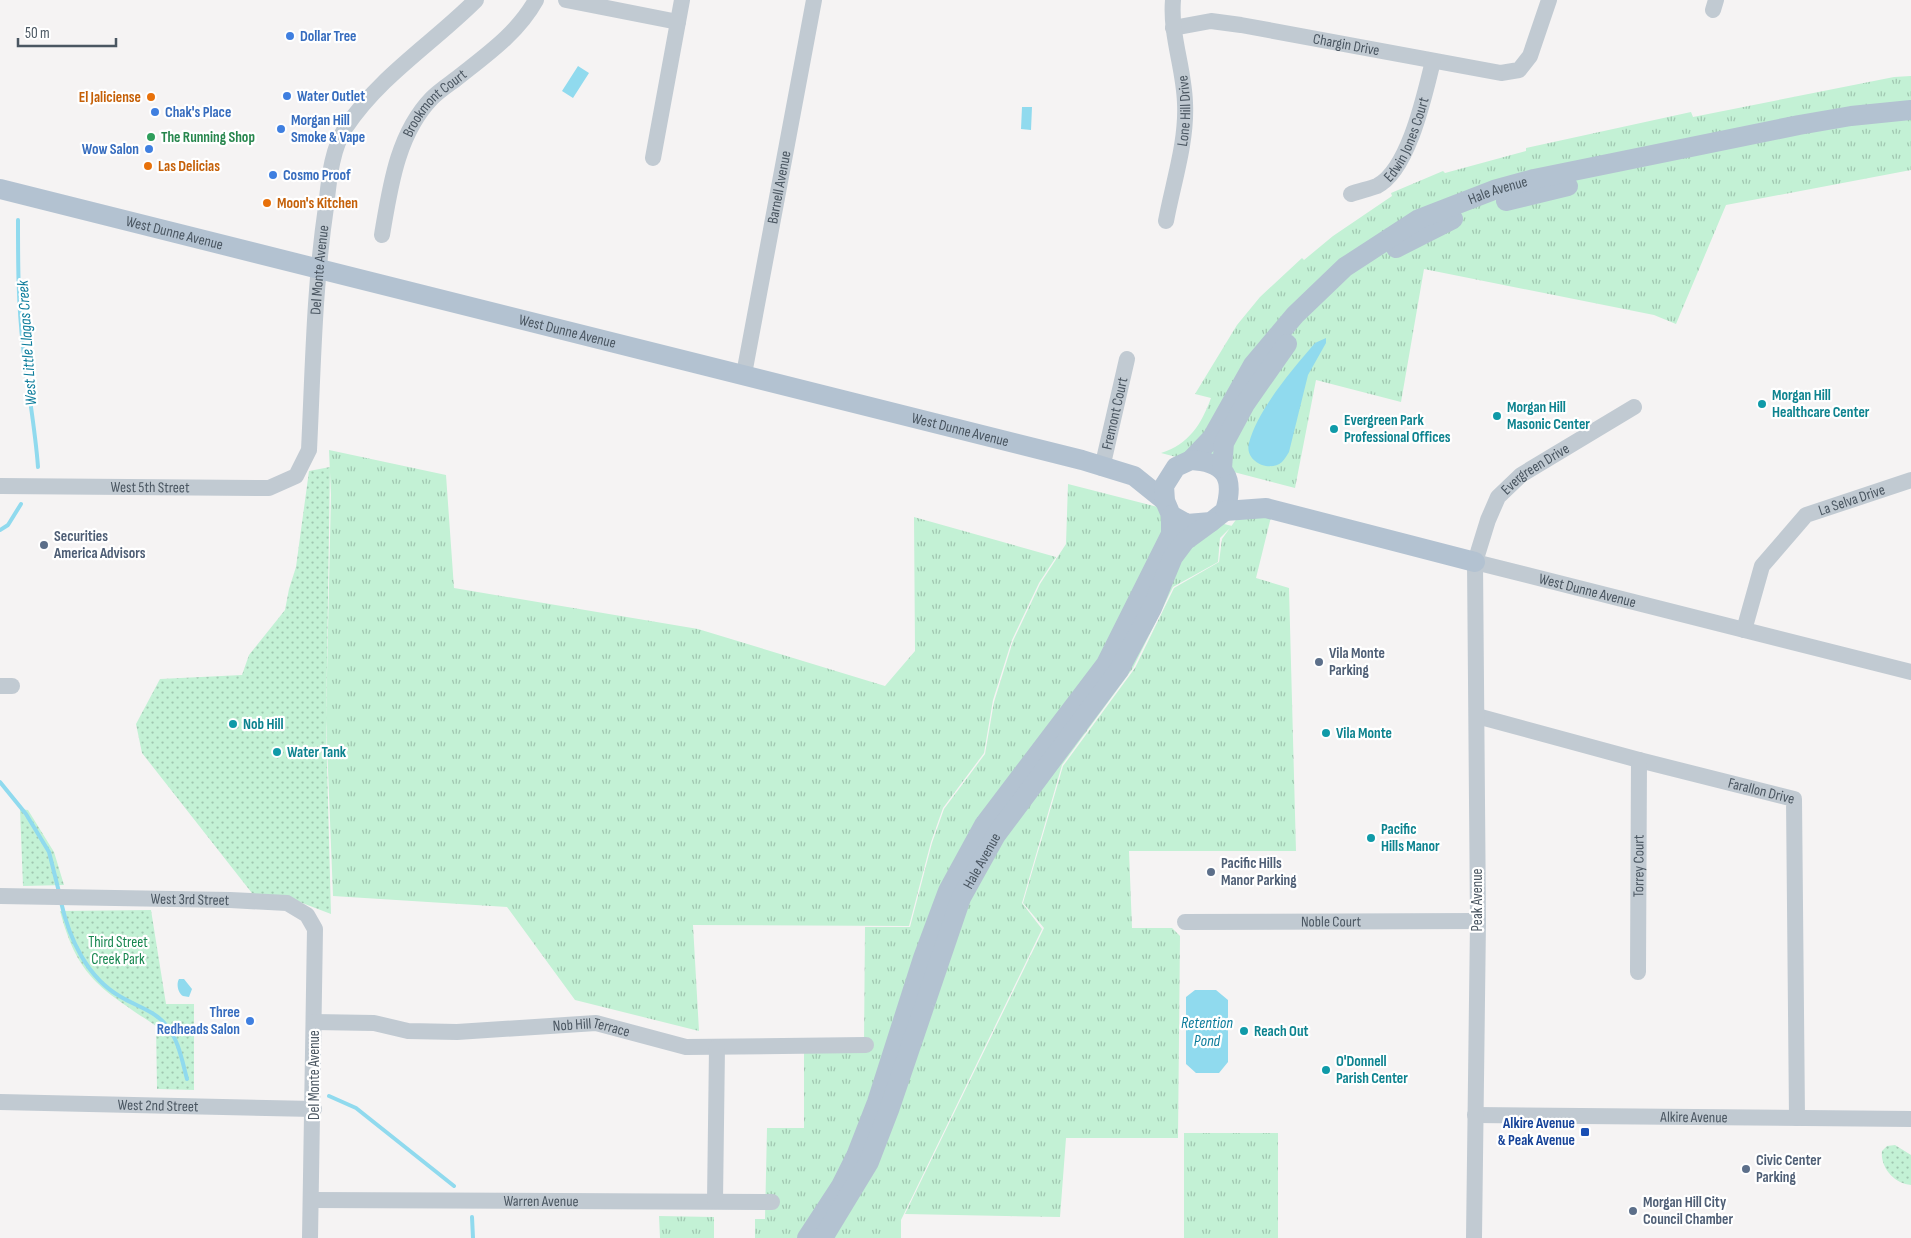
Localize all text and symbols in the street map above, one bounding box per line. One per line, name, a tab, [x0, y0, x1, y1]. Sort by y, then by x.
scale bar	[18, 15, 115, 47]
text: 50 m	[25, 24, 50, 43]
place label: Dollar Tree	[300, 27, 356, 46]
street label: Chargin Drive	[1311, 29, 1381, 60]
marker: Dollar Tree	[284, 30, 296, 42]
street label: Brookmont Court	[399, 65, 471, 140]
street label: Lone Hill Drive	[1173, 74, 1195, 148]
place label: Water Outlet	[297, 87, 365, 106]
place label: El Jaliciense	[79, 88, 141, 107]
marker: Water Outlet	[281, 90, 293, 102]
marker: El Jaliciense	[145, 91, 157, 103]
street label: Edwin Jones Court	[1380, 95, 1434, 186]
place label: Chak's Place	[165, 103, 231, 122]
marker: Chak's Place	[149, 106, 161, 118]
place label: Morgan Hill Smoke & Vape	[291, 111, 365, 147]
marker: Morgan Hill Smoke & Vape	[275, 123, 287, 135]
place label: The Running Shop	[161, 128, 255, 147]
marker: The Running Shop	[145, 131, 157, 143]
place label: Wow Salon	[82, 140, 139, 159]
marker: Wow Salon	[143, 143, 155, 155]
street label: Barnell Avenue	[763, 149, 796, 225]
place label: Las Delicias	[158, 157, 220, 176]
marker: Las Delicias	[142, 160, 154, 172]
place label: Cosmo Proof	[283, 166, 351, 185]
marker: Cosmo Proof	[267, 169, 279, 181]
street label: Hale Avenue	[1466, 172, 1530, 209]
place label: Moon's Kitchen	[277, 194, 358, 213]
marker: Moon's Kitchen	[261, 197, 273, 209]
street label: West Dunne Avenue	[124, 212, 225, 255]
street label: Del Monte Avenue	[306, 224, 333, 315]
water label: West Little Llagas Creek	[14, 279, 41, 406]
street label: West Dunne Avenue	[517, 310, 618, 353]
street label: Fremont Court	[1097, 375, 1133, 452]
place label: Morgan Hill Healthcare Center	[1772, 386, 1870, 422]
place label: Morgan Hill Masonic Center	[1507, 398, 1590, 434]
marker: Morgan Hill Healthcare Center	[1756, 398, 1768, 410]
street label: West Dunne Avenue	[910, 409, 1011, 451]
marker: Morgan Hill Masonic Center	[1491, 410, 1503, 422]
place label: Evergreen Park Professional Offices	[1344, 411, 1451, 447]
marker: Evergreen Park Professional Offices	[1328, 423, 1340, 435]
street label: Evergreen Drive	[1497, 439, 1573, 499]
street label: West 5th Street	[110, 478, 190, 497]
street label: La Selva Drive	[1816, 480, 1888, 520]
place label: Securities America Advisors	[53, 527, 146, 563]
marker: Securities America Advisors	[38, 539, 50, 551]
street label: West Dunne Avenue	[1537, 569, 1638, 612]
place label: Vila Monte Parking	[1329, 644, 1385, 680]
marker: Vila Monte Parking	[1313, 656, 1325, 668]
place label: Nob Hill	[243, 715, 284, 734]
marker: Nob Hill	[227, 718, 239, 730]
place label: Vila Monte	[1336, 724, 1392, 743]
marker: Vila Monte	[1320, 727, 1332, 739]
place label: Water Tank	[287, 743, 347, 762]
marker: Water Tank	[271, 746, 283, 758]
street label: Farallon Drive	[1726, 774, 1796, 809]
place label: Pacific Hills Manor	[1381, 820, 1440, 856]
street label: Hale Avenue	[959, 830, 1005, 892]
marker: Pacific Hills Manor	[1365, 832, 1377, 844]
street label: Torrey Court	[1629, 834, 1649, 897]
place label: Pacific Hills Manor Parking	[1221, 854, 1297, 890]
marker: Pacific Hills Manor Parking	[1205, 866, 1217, 878]
street label: Peak Avenue	[1468, 869, 1487, 931]
street label: West 3rd Street	[150, 890, 230, 910]
street label: Noble Court	[1301, 912, 1361, 932]
park label: Third Street Creek Park	[88, 933, 148, 969]
place label: Three Redheads Salon	[157, 1003, 240, 1039]
street label: Nob Hill Terrace	[552, 1014, 632, 1042]
water label: Retention Pond	[1181, 1014, 1233, 1051]
marker: Three Redheads Salon	[244, 1015, 256, 1027]
place label: Reach Out	[1254, 1022, 1308, 1041]
marker: Reach Out	[1238, 1025, 1250, 1037]
street label: Del Monte Avenue	[305, 1030, 324, 1120]
place label: O'Donnell Parish Center	[1336, 1052, 1408, 1088]
marker: O'Donnell Parish Center	[1320, 1064, 1332, 1076]
street label: West 2nd Street	[117, 1096, 199, 1116]
street label: Alkire Avenue	[1659, 1108, 1728, 1127]
place label: Alkire Avenue & Peak Avenue	[1498, 1114, 1575, 1150]
marker: Alkire Avenue & Peak Avenue	[1579, 1126, 1591, 1138]
place label: Civic Center Parking	[1756, 1151, 1822, 1187]
marker: Civic Center Parking	[1740, 1163, 1752, 1175]
street label: Warren Avenue	[503, 1192, 579, 1211]
place label: Morgan Hill City Council Chamber	[1643, 1193, 1733, 1229]
marker: Morgan Hill City Council Chamber	[1627, 1205, 1639, 1217]

